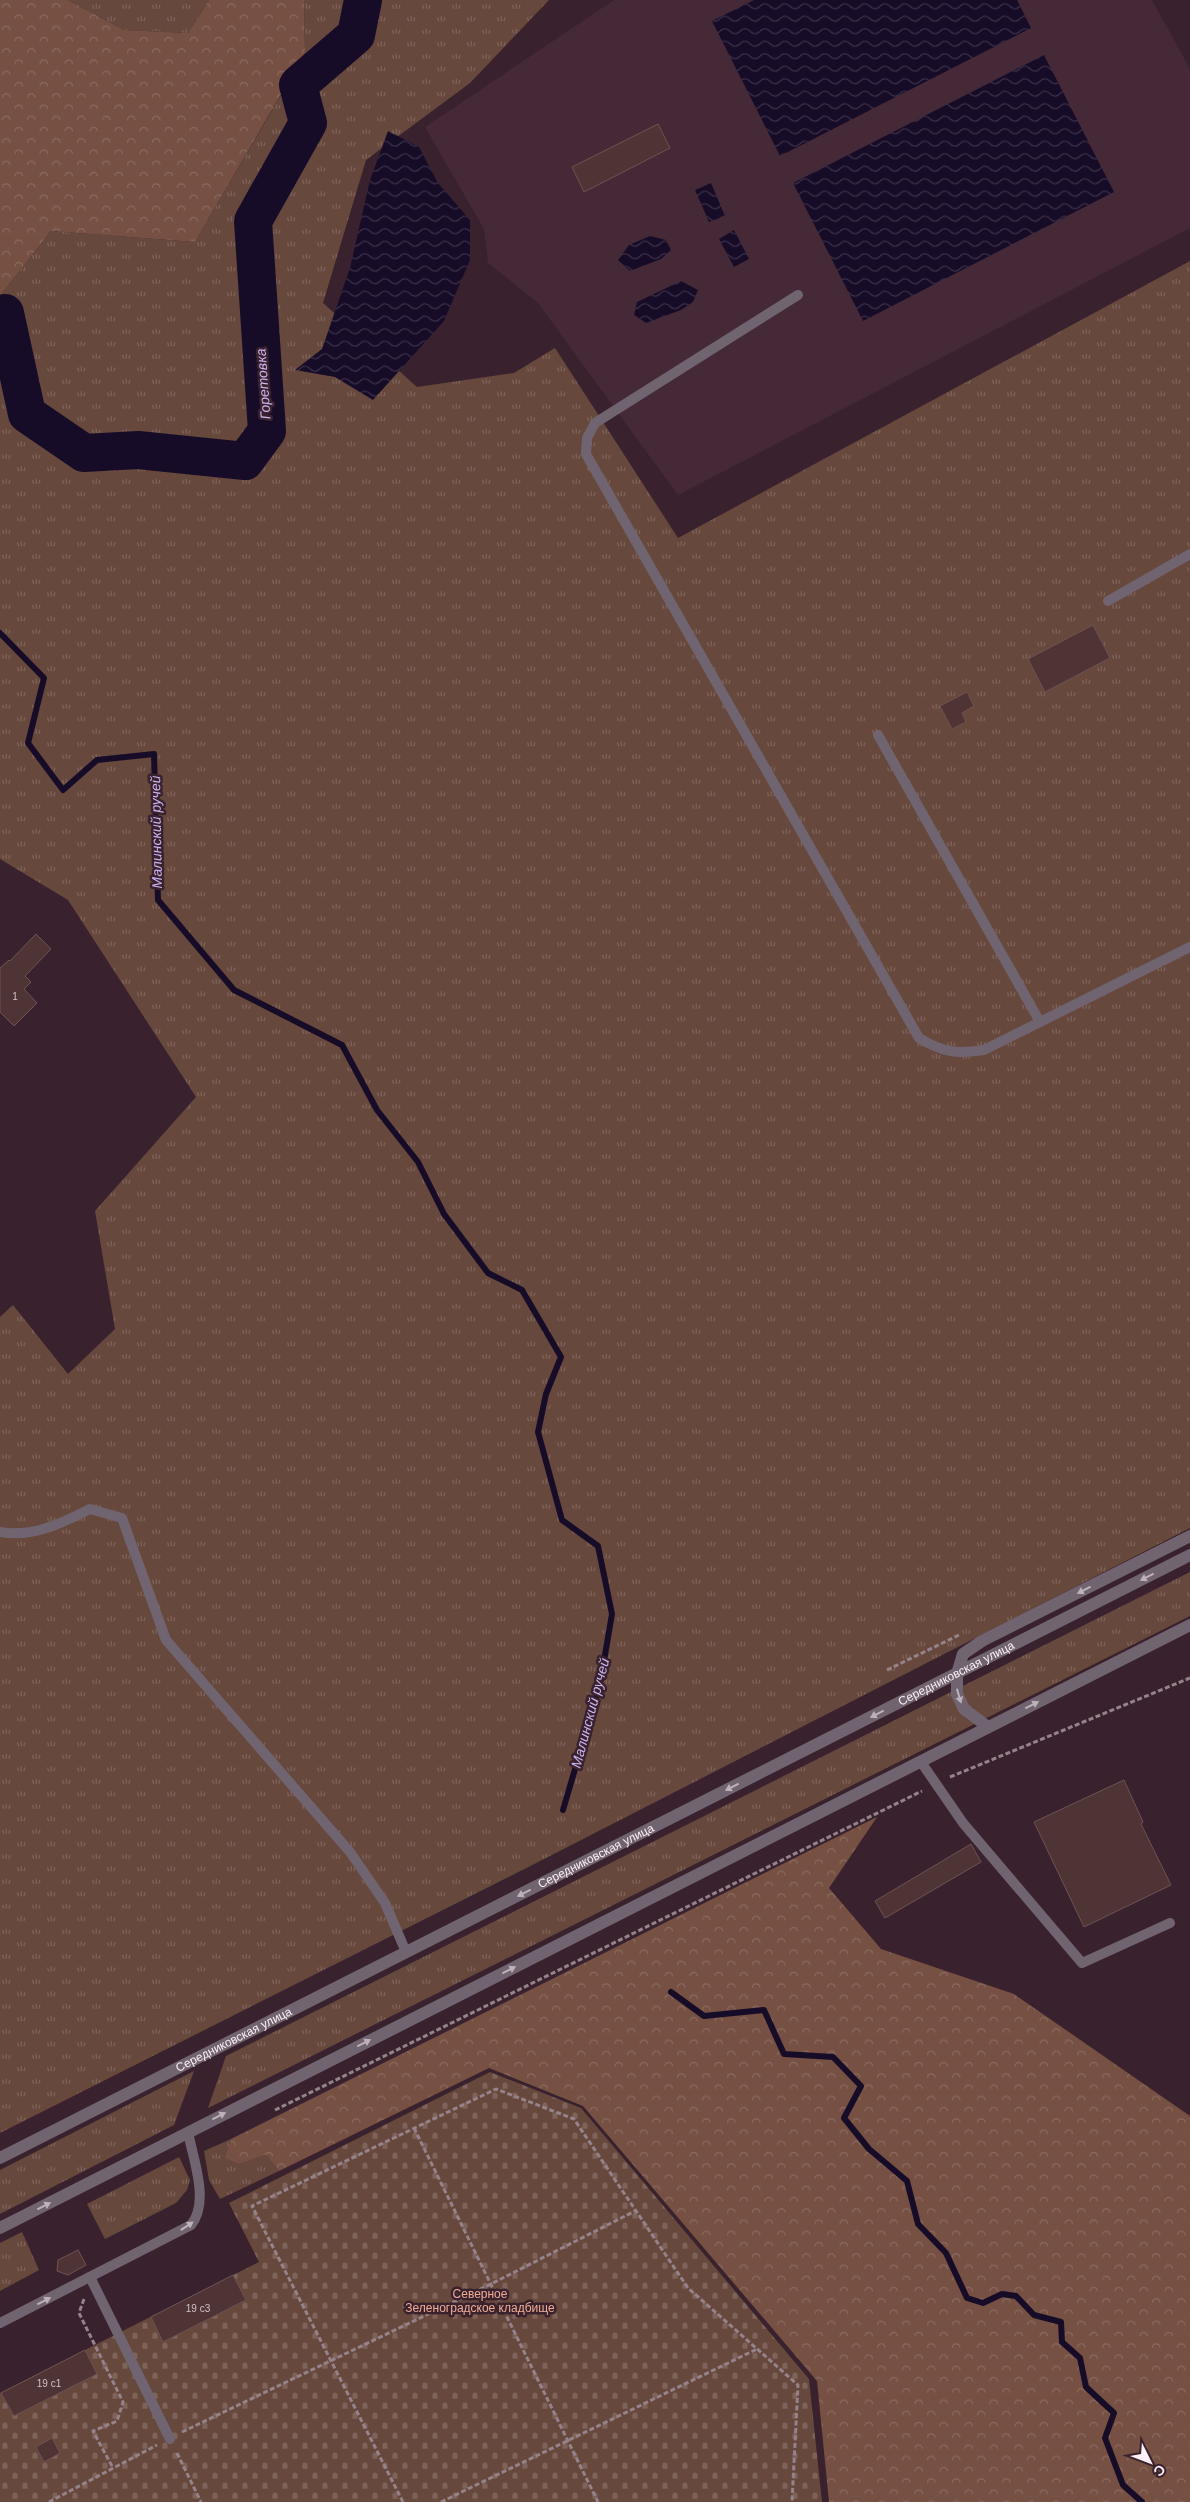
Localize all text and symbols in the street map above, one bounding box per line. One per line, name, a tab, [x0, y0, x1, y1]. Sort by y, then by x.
water label: Горетовка	[253, 348, 273, 420]
water label: Малинский ручей	[147, 775, 165, 889]
house number: 1	[12, 991, 18, 1002]
one-way arrow	[1139, 1573, 1154, 1581]
one-way arrow	[1077, 1586, 1091, 1594]
street label: Середниковская улица	[896, 1638, 1017, 1709]
water label: Малинский ручей	[568, 1656, 612, 1770]
one-way arrow	[955, 1688, 963, 1703]
one-way arrow	[1024, 1701, 1039, 1709]
one-way arrow	[869, 1710, 884, 1718]
one-way arrow	[725, 1784, 739, 1792]
street label: Середниковская улица	[536, 1821, 657, 1891]
one-way arrow	[517, 1889, 531, 1897]
one-way arrow	[502, 1966, 517, 1974]
street label: Середниковская улица	[173, 2004, 294, 2075]
one-way arrow	[357, 2039, 372, 2047]
one-way arrow	[212, 2112, 227, 2120]
one-way arrow	[36, 2202, 51, 2210]
one-way arrow	[181, 2221, 194, 2231]
park label: Северное Зеленоградское кладбище	[405, 2287, 555, 2315]
one-way arrow	[36, 2297, 51, 2305]
house number: 19 с3	[186, 2303, 211, 2314]
house number: 19 с1	[37, 2378, 62, 2389]
north arrow	[1125, 2437, 1175, 2487]
text: С	[1150, 2462, 1169, 2480]

